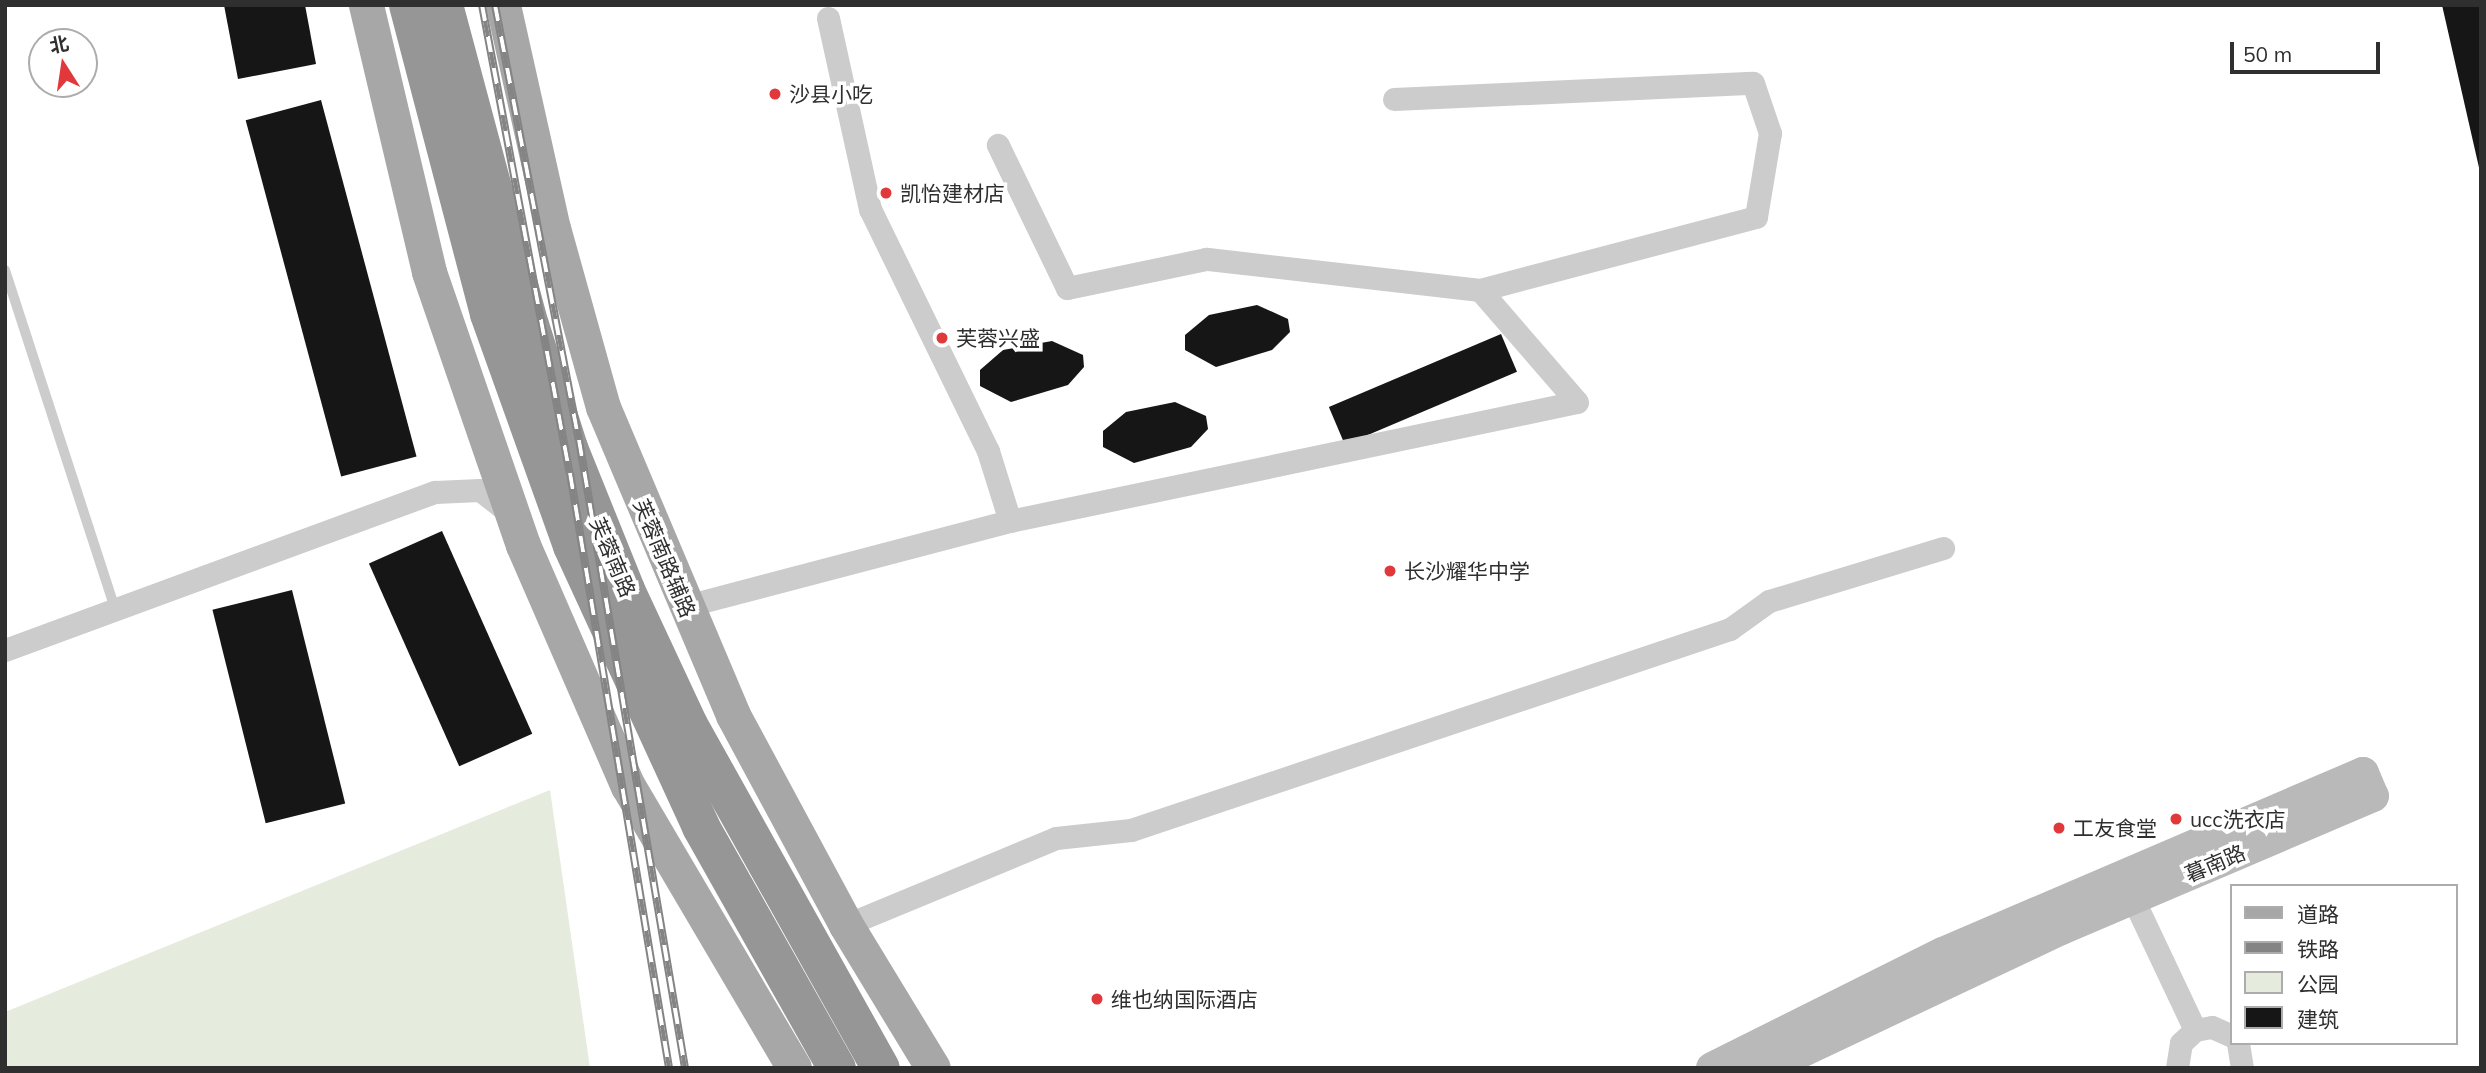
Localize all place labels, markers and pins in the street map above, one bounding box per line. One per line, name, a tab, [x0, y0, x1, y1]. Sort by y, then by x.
place label: 沙县小吃	[789, 81, 873, 107]
marker: 沙县小吃	[767, 86, 783, 102]
place label: 凯怡建材店	[900, 180, 1005, 206]
marker: 凯怡建材店	[878, 185, 894, 201]
place label: 芙蓉兴盛	[956, 325, 1040, 351]
marker: 芙蓉兴盛	[934, 330, 950, 346]
place label: 长沙耀华中学	[1404, 558, 1530, 584]
marker: 长沙耀华中学	[1382, 563, 1398, 579]
place label: ucc洗衣店	[2190, 806, 2286, 832]
marker: ucc洗衣店	[2168, 811, 2184, 827]
place label: 工友食堂	[2073, 815, 2157, 841]
marker: 工友食堂	[2051, 820, 2067, 836]
place label: 维也纳国际酒店	[1111, 986, 1258, 1012]
marker: 维也纳国际酒店	[1089, 991, 1105, 1007]

